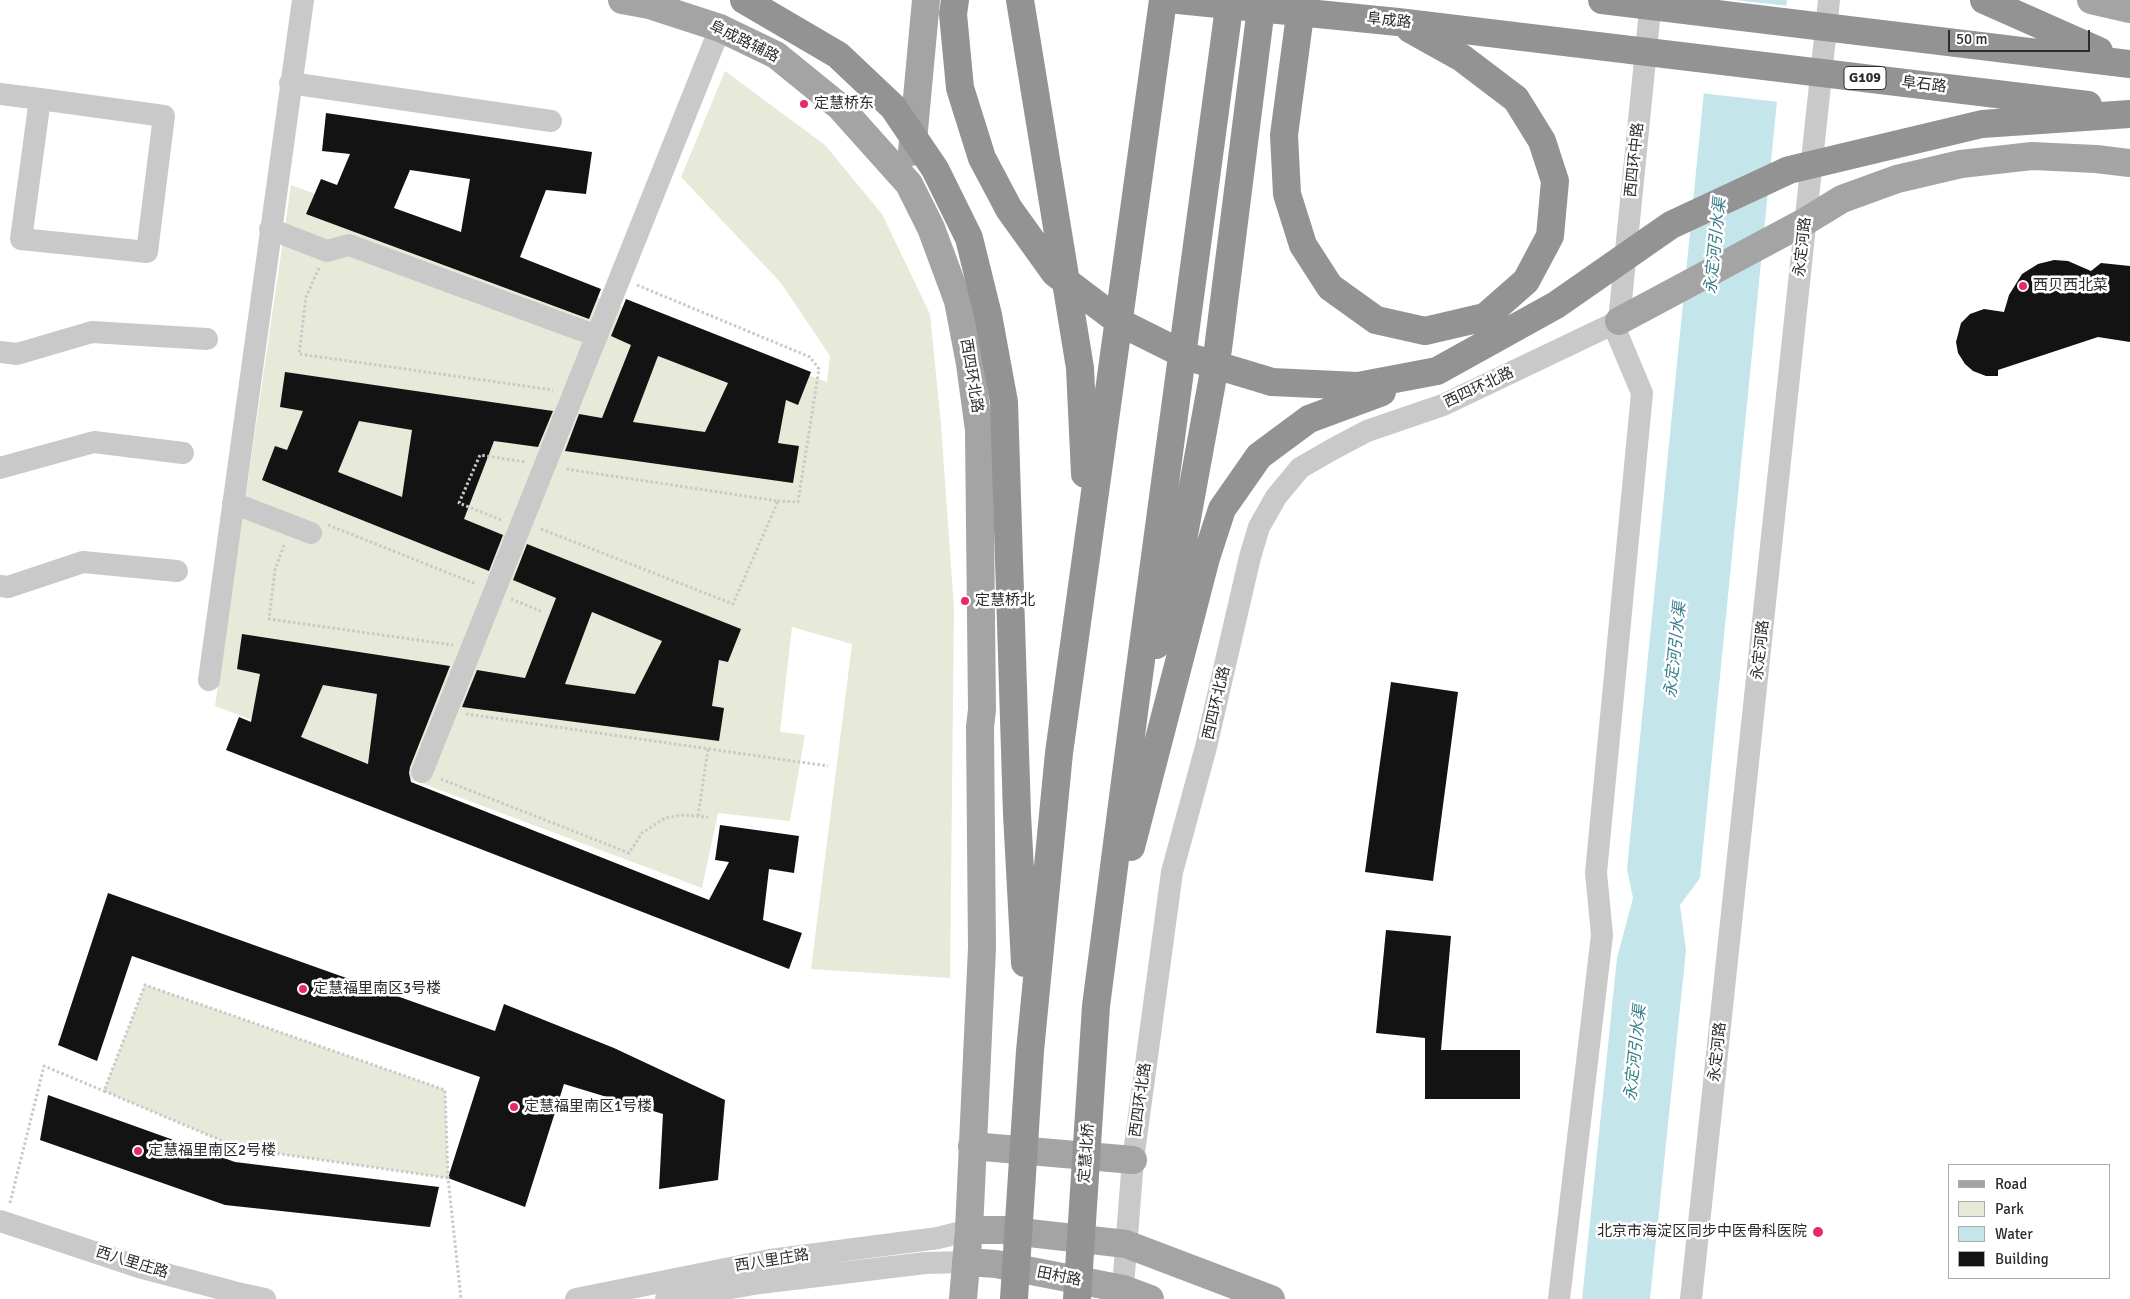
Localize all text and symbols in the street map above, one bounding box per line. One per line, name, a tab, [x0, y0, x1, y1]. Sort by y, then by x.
street label: 阜成路	[1366, 10, 1412, 32]
street label: 阜成路辅路	[706, 17, 782, 67]
scale bar	[1950, 20, 2092, 52]
text: 50 m	[1956, 30, 1987, 48]
road number: G109	[1844, 66, 1886, 90]
street label: 阜石路	[1901, 73, 1947, 97]
place label: 定慧桥东	[814, 95, 874, 113]
marker: 定慧桥东	[798, 98, 810, 110]
street label: 西四环中路	[1622, 122, 1648, 198]
water label: 永定河引水渠	[1701, 197, 1731, 295]
street label: 永定河路	[1791, 216, 1815, 278]
place label: 西贝西北菜	[2033, 277, 2108, 295]
marker: 西贝西北菜	[2017, 280, 2029, 292]
street label: 西四环北路	[956, 338, 986, 414]
street label: 西四环北路	[1441, 364, 1517, 412]
place label: 定慧桥北	[975, 592, 1035, 610]
marker: 定慧桥北	[959, 595, 971, 607]
water label: 永定河引水渠	[1661, 601, 1691, 699]
street label: 永定河路	[1749, 619, 1773, 681]
street label: 西四环北路	[1200, 664, 1234, 742]
place label: 定慧福里南区3号楼	[313, 980, 441, 998]
marker: 定慧福里南区3号楼	[297, 983, 309, 995]
water label: 永定河引水渠	[1621, 1004, 1651, 1102]
street label: 永定河路	[1706, 1021, 1730, 1083]
street label: 西四环北路	[1127, 1062, 1155, 1138]
place label: 定慧福里南区1号楼	[524, 1098, 652, 1116]
marker: 定慧福里南区1号楼	[508, 1101, 520, 1113]
street label: 定慧北桥	[1076, 1122, 1098, 1184]
place label: 定慧福里南区2号楼	[148, 1142, 276, 1160]
marker: 定慧福里南区2号楼	[132, 1145, 144, 1157]
legend	[1948, 1164, 2110, 1279]
text: Road	[1995, 1175, 2027, 1193]
text: Park	[1995, 1200, 2024, 1218]
place label: 北京市海淀区同步中医骨科医院	[1597, 1223, 1807, 1241]
marker: 北京市海淀区同步中医骨科医院	[1811, 1225, 1825, 1239]
text: Water	[1995, 1225, 2033, 1243]
street label: 西八里庄路	[94, 1243, 170, 1283]
street label: 西八里庄路	[734, 1246, 810, 1276]
text: Building	[1995, 1250, 2049, 1268]
street label: 田村路	[1035, 1264, 1083, 1290]

